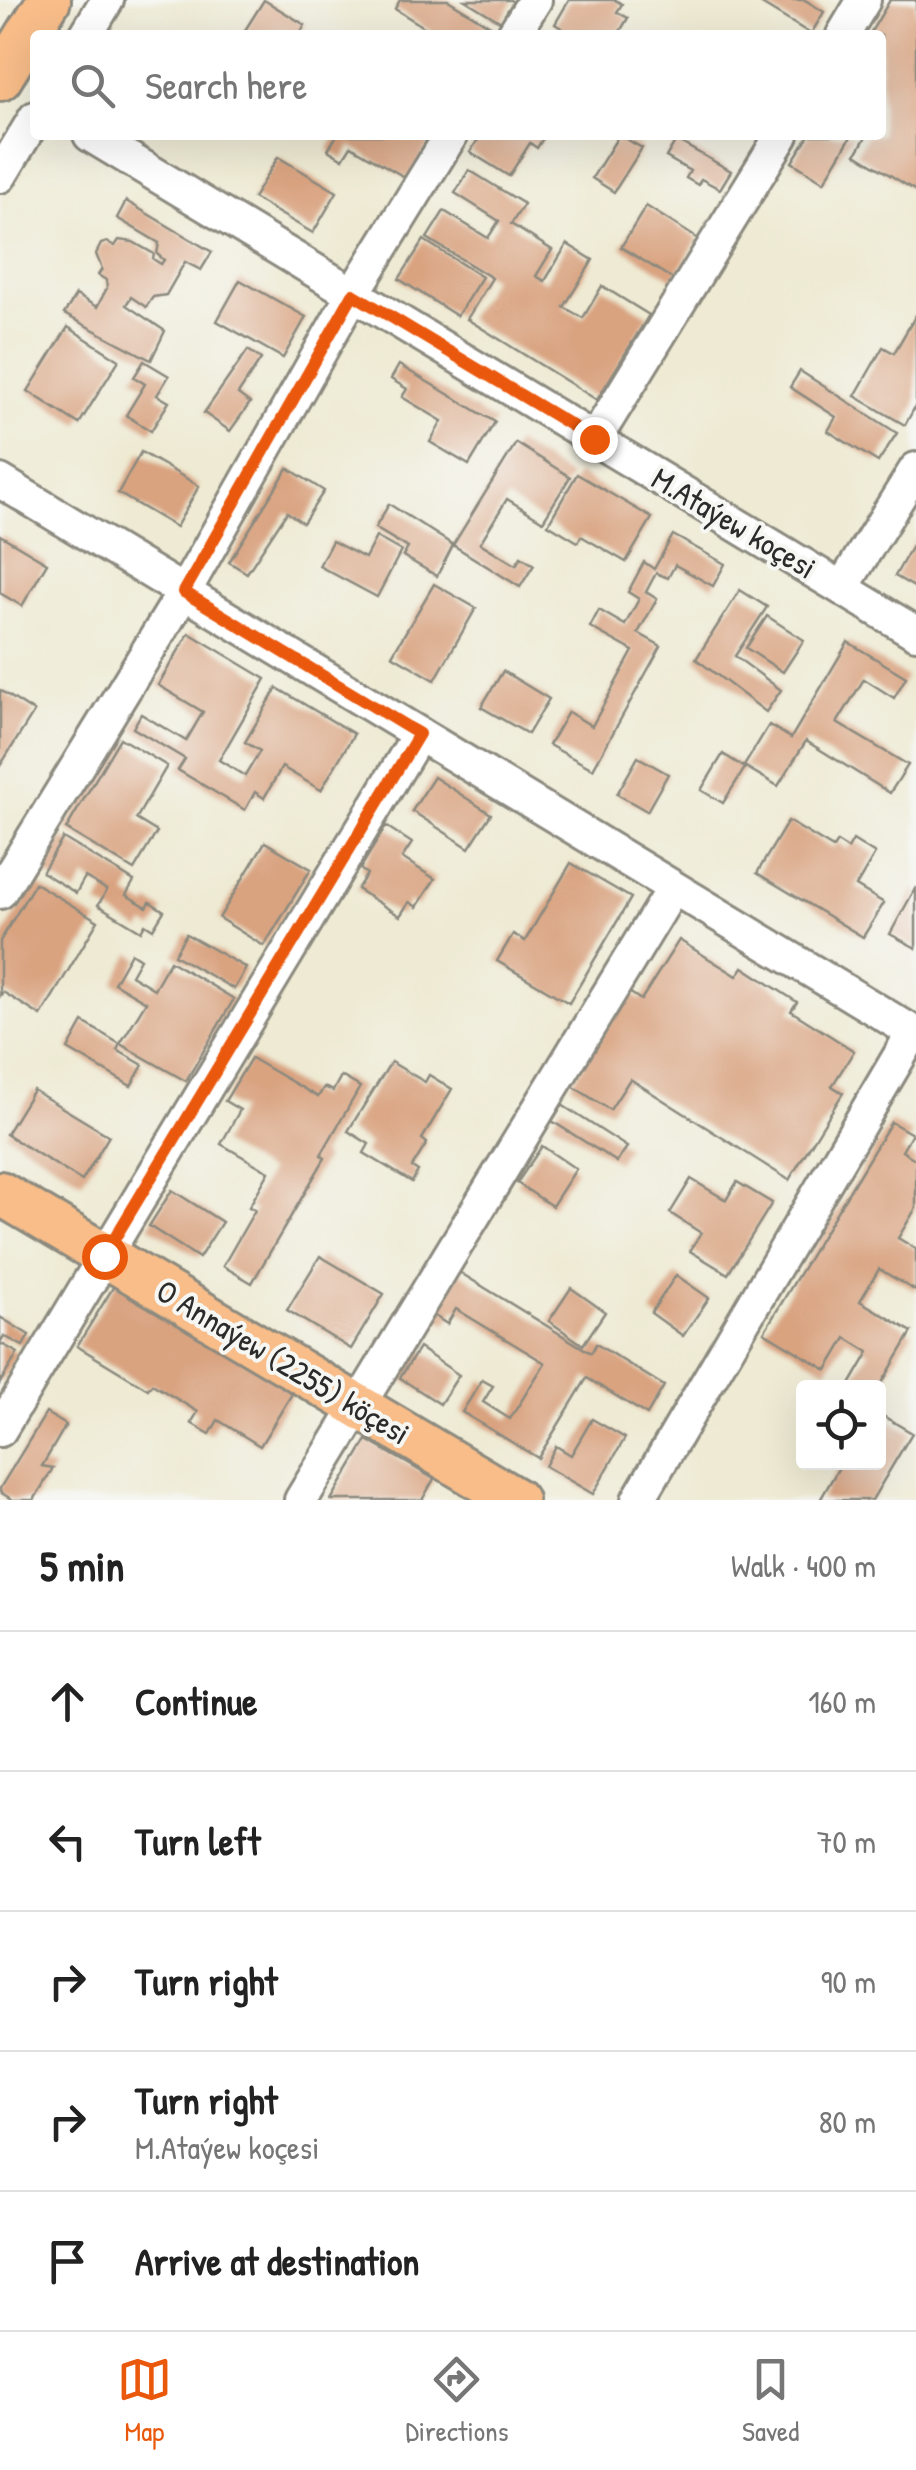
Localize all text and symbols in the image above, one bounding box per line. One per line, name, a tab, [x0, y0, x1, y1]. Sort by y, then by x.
search box	[30, 30, 886, 140]
icon: search	[65, 58, 120, 113]
text: Search here	[145, 59, 307, 111]
route end	[572, 417, 618, 463]
street label: M.Ataýew koçesi	[644, 457, 824, 588]
route start	[82, 1234, 128, 1280]
street label: O Annaýew (2255) köçesi	[149, 1269, 418, 1454]
map controls	[796, 1380, 886, 1470]
button: locate	[796, 1380, 886, 1470]
text: 5 min	[40, 1537, 124, 1594]
text: Walk · 400 m	[731, 1544, 876, 1587]
icon: ahead	[40, 1674, 95, 1729]
text: Continue	[135, 1675, 257, 1727]
text: 160 m	[808, 1680, 876, 1723]
icon: left	[40, 1814, 95, 1869]
text: Turn left	[135, 1815, 260, 1867]
text: 70 m	[817, 1820, 876, 1863]
icon: right	[40, 1954, 95, 2009]
text: Turn right	[135, 1955, 278, 2007]
text: 90 m	[821, 1960, 876, 2003]
text: Turn right	[135, 2074, 278, 2126]
icon: right	[40, 2094, 95, 2149]
text: 80 m	[819, 2100, 876, 2143]
text: M.Ataýew koçesi	[135, 2126, 319, 2169]
icon: arrive	[40, 2234, 95, 2289]
text: Arrive at destination	[135, 2235, 419, 2287]
tab: Map	[117, 2352, 172, 2450]
tab: Directions	[405, 2352, 508, 2450]
tab: Saved	[742, 2352, 799, 2450]

